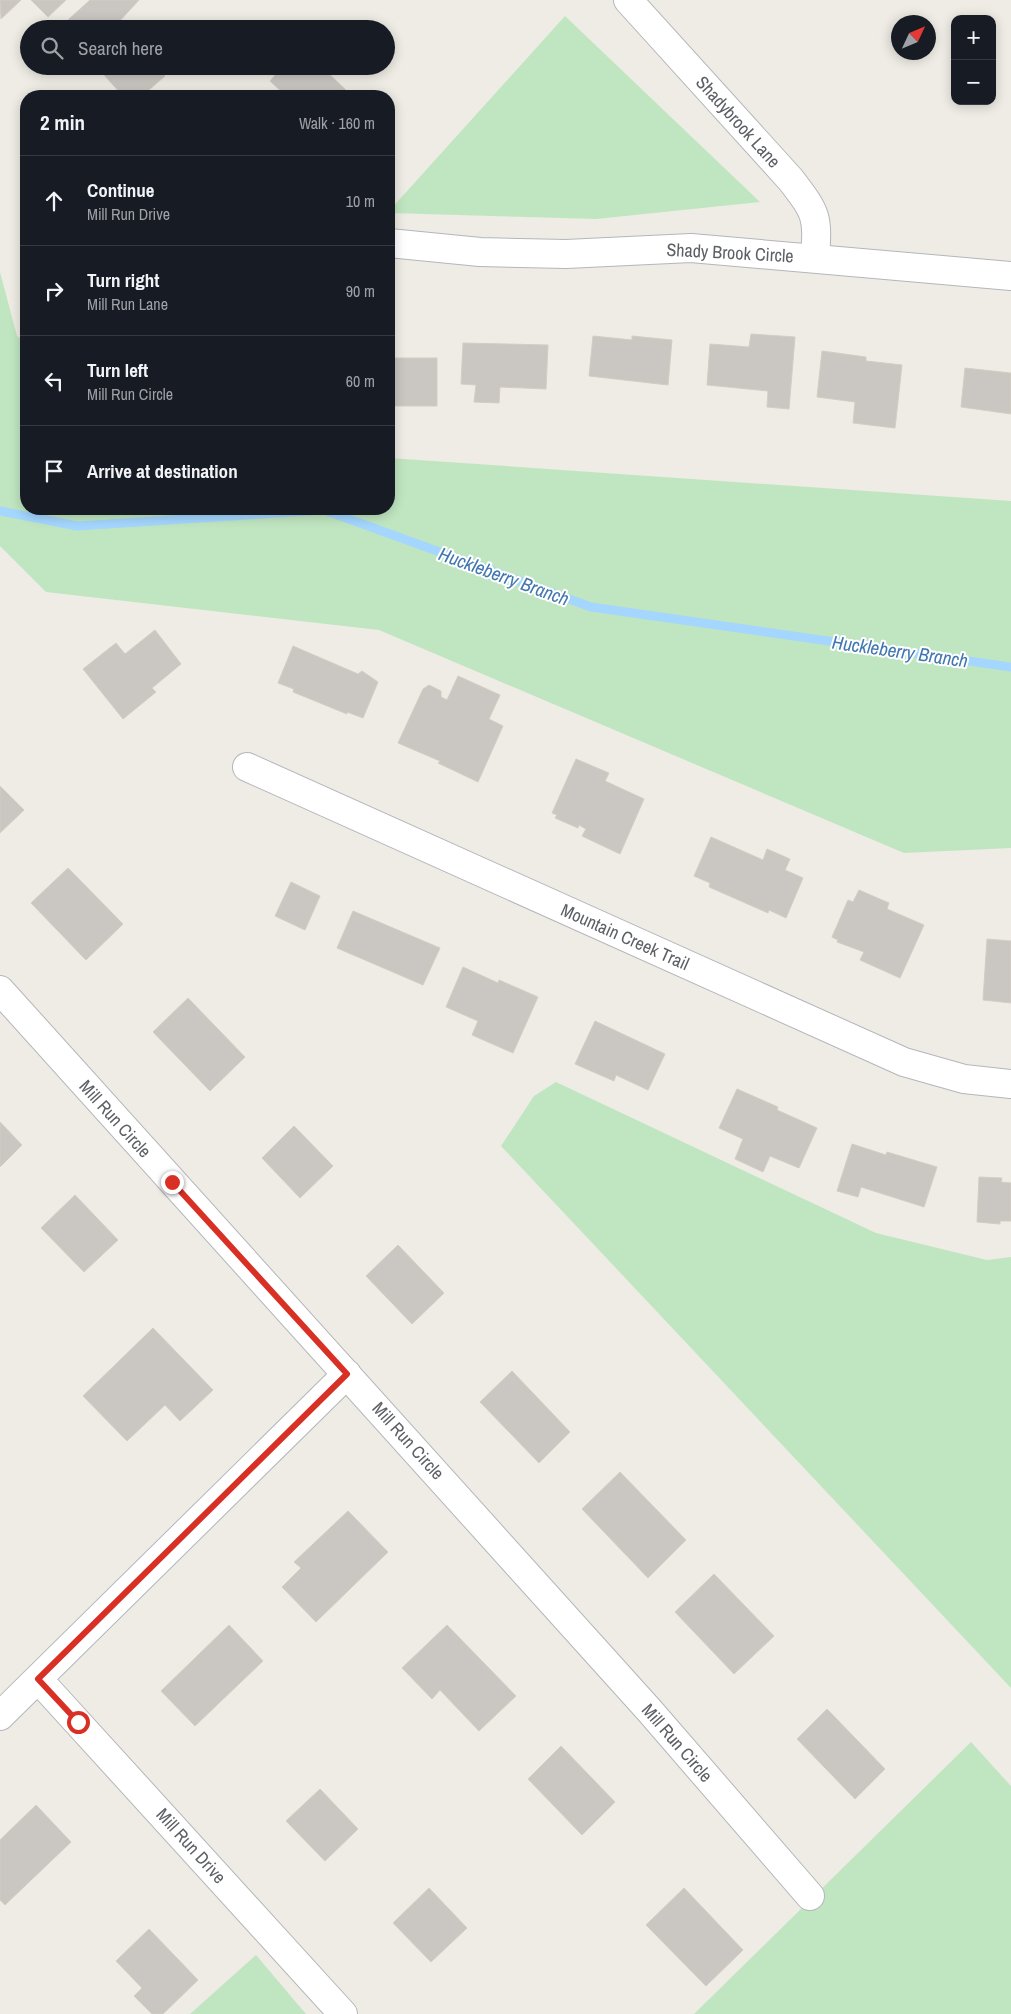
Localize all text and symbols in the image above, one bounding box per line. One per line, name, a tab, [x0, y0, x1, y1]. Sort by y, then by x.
north arrow	[891, 15, 936, 60]
map controls	[951, 15, 996, 105]
button: +	[951, 15, 996, 60]
search box	[20, 20, 395, 75]
icon: search	[38, 34, 66, 62]
text: Search here	[78, 35, 163, 61]
button: −	[951, 60, 996, 105]
street label: Shadybrook Lane	[690, 70, 786, 173]
text: 2 min	[40, 108, 85, 137]
text: Walk · 160 m	[299, 112, 375, 134]
text: Continue	[87, 177, 155, 203]
icon: ahead	[40, 187, 68, 215]
text: 10 m	[346, 190, 375, 212]
text: Mill Run Drive	[87, 203, 170, 225]
street label: Shady Brook Circle	[666, 237, 794, 268]
text: Turn right	[87, 267, 159, 293]
icon: right	[40, 277, 68, 305]
text: 90 m	[346, 280, 375, 302]
text: Mill Run Lane	[87, 293, 168, 315]
text: Turn left	[87, 357, 148, 383]
icon: left	[40, 367, 68, 395]
text: 60 m	[346, 370, 375, 392]
text: Mill Run Circle	[87, 383, 173, 405]
icon: arrive	[40, 457, 68, 485]
text: Arrive at destination	[87, 458, 238, 484]
water label: Huckleberry Branch	[435, 540, 573, 612]
water label: Huckleberry Branch	[830, 629, 970, 673]
street label: Mountain Creek Trail	[557, 897, 693, 976]
street label: Mill Run Circle	[74, 1074, 157, 1163]
route end	[161, 1171, 184, 1194]
street label: Mill Run Circle	[367, 1396, 450, 1485]
street label: Mill Run Circle	[636, 1698, 719, 1787]
route start	[67, 1711, 90, 1734]
street label: Mill Run Drive	[151, 1803, 232, 1889]

